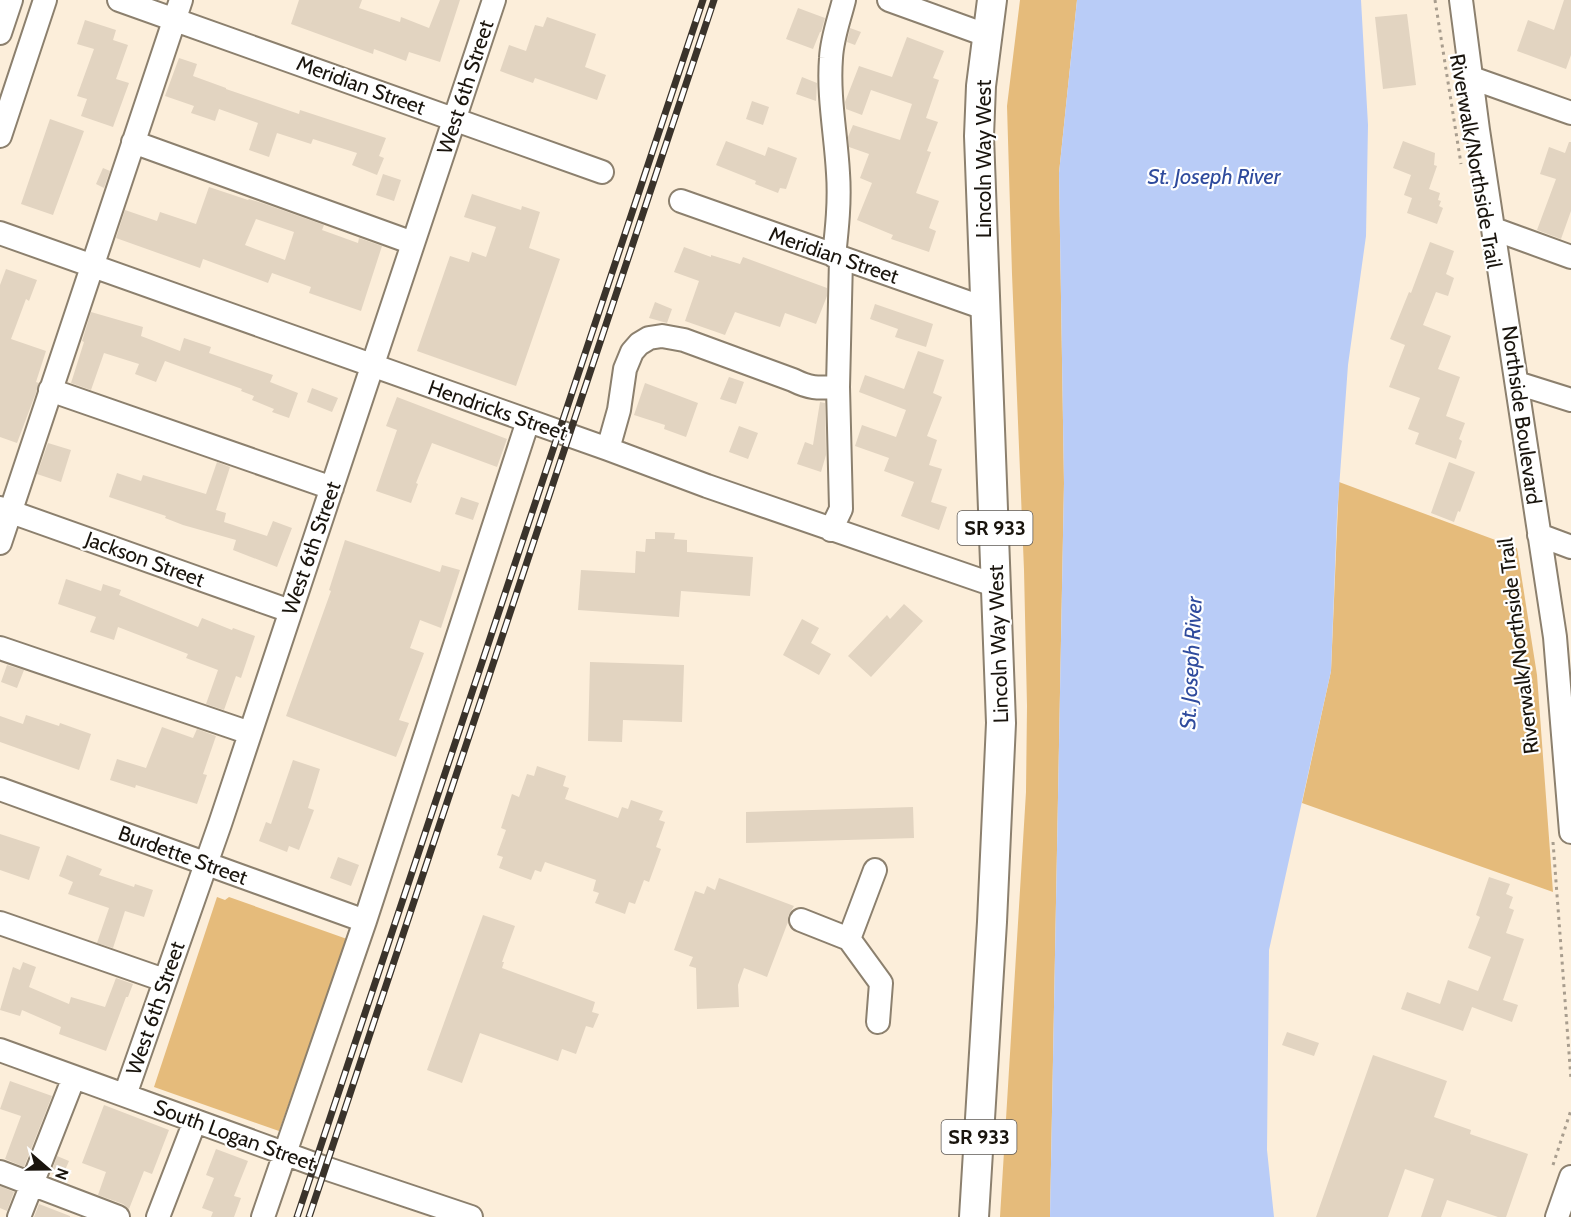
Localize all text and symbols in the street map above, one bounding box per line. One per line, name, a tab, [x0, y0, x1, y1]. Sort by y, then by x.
street label: West 6th Street	[432, 17, 498, 157]
street label: Meridian Street	[293, 50, 429, 120]
street label: Riverwalk/Northside Trail	[1445, 52, 1507, 270]
street label: Lincoln Way West	[971, 80, 996, 238]
water label: St. Joseph River	[1148, 163, 1282, 190]
street label: Meridian Street	[766, 221, 902, 289]
street label: Northside Boulevard	[1497, 324, 1547, 506]
street label: Hendricks Street	[425, 374, 571, 446]
street label: West 6th Street	[276, 478, 346, 618]
road number: SR 933	[958, 511, 1032, 545]
street label: Jackson Street	[81, 526, 208, 592]
street label: Riverwalk/Northside Trail	[1492, 536, 1544, 756]
street label: Lincoln Way West	[983, 564, 1013, 724]
water label: St. Joseph River	[1174, 595, 1208, 730]
street label: Burdette Street	[115, 820, 251, 890]
street label: West 6th Street	[120, 938, 190, 1078]
street label: South Logan Street	[150, 1094, 320, 1176]
road number: SR 933	[942, 1120, 1016, 1154]
north arrow	[18, 1139, 78, 1199]
text: N	[51, 1165, 72, 1183]

